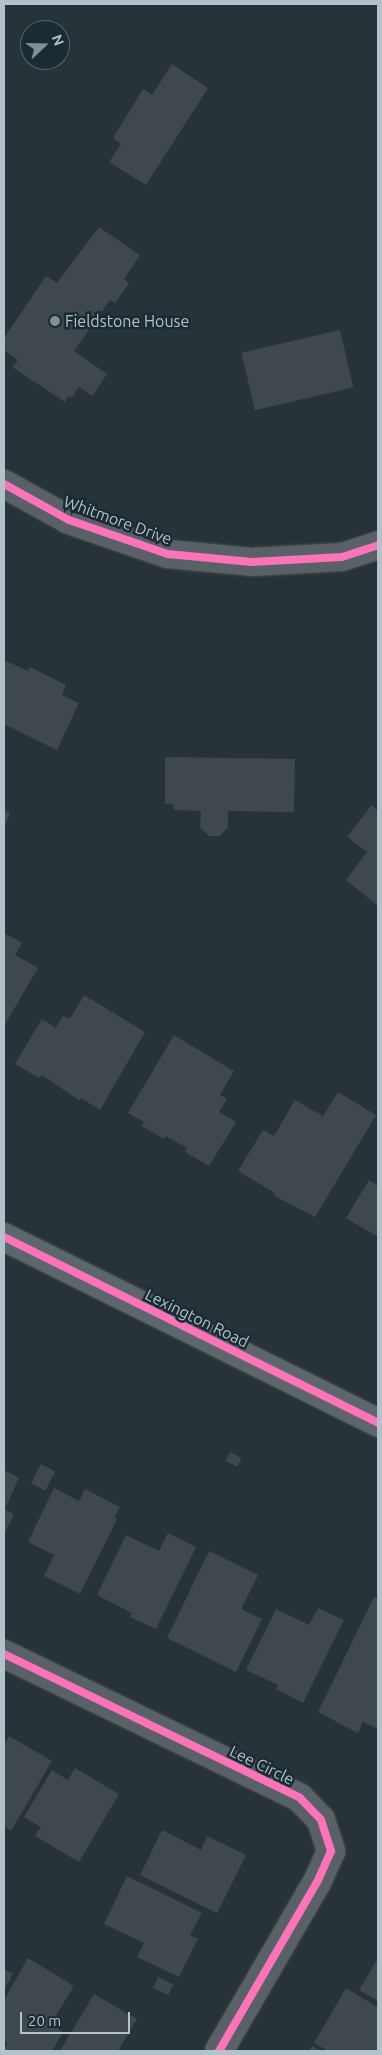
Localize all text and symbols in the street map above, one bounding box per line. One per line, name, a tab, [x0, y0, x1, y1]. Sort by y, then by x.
north arrow	[20, 20, 70, 70]
text: N	[49, 32, 67, 48]
place label: Fieldstone House	[65, 311, 189, 331]
marker: Fieldstone House	[49, 315, 61, 327]
street label: Whitmore Drive	[61, 492, 175, 548]
street label: Lexington Road	[142, 1285, 252, 1351]
street label: Lee Circle	[226, 1741, 298, 1789]
scale bar	[22, 2002, 132, 2034]
text: 20 m	[28, 2012, 61, 2029]

